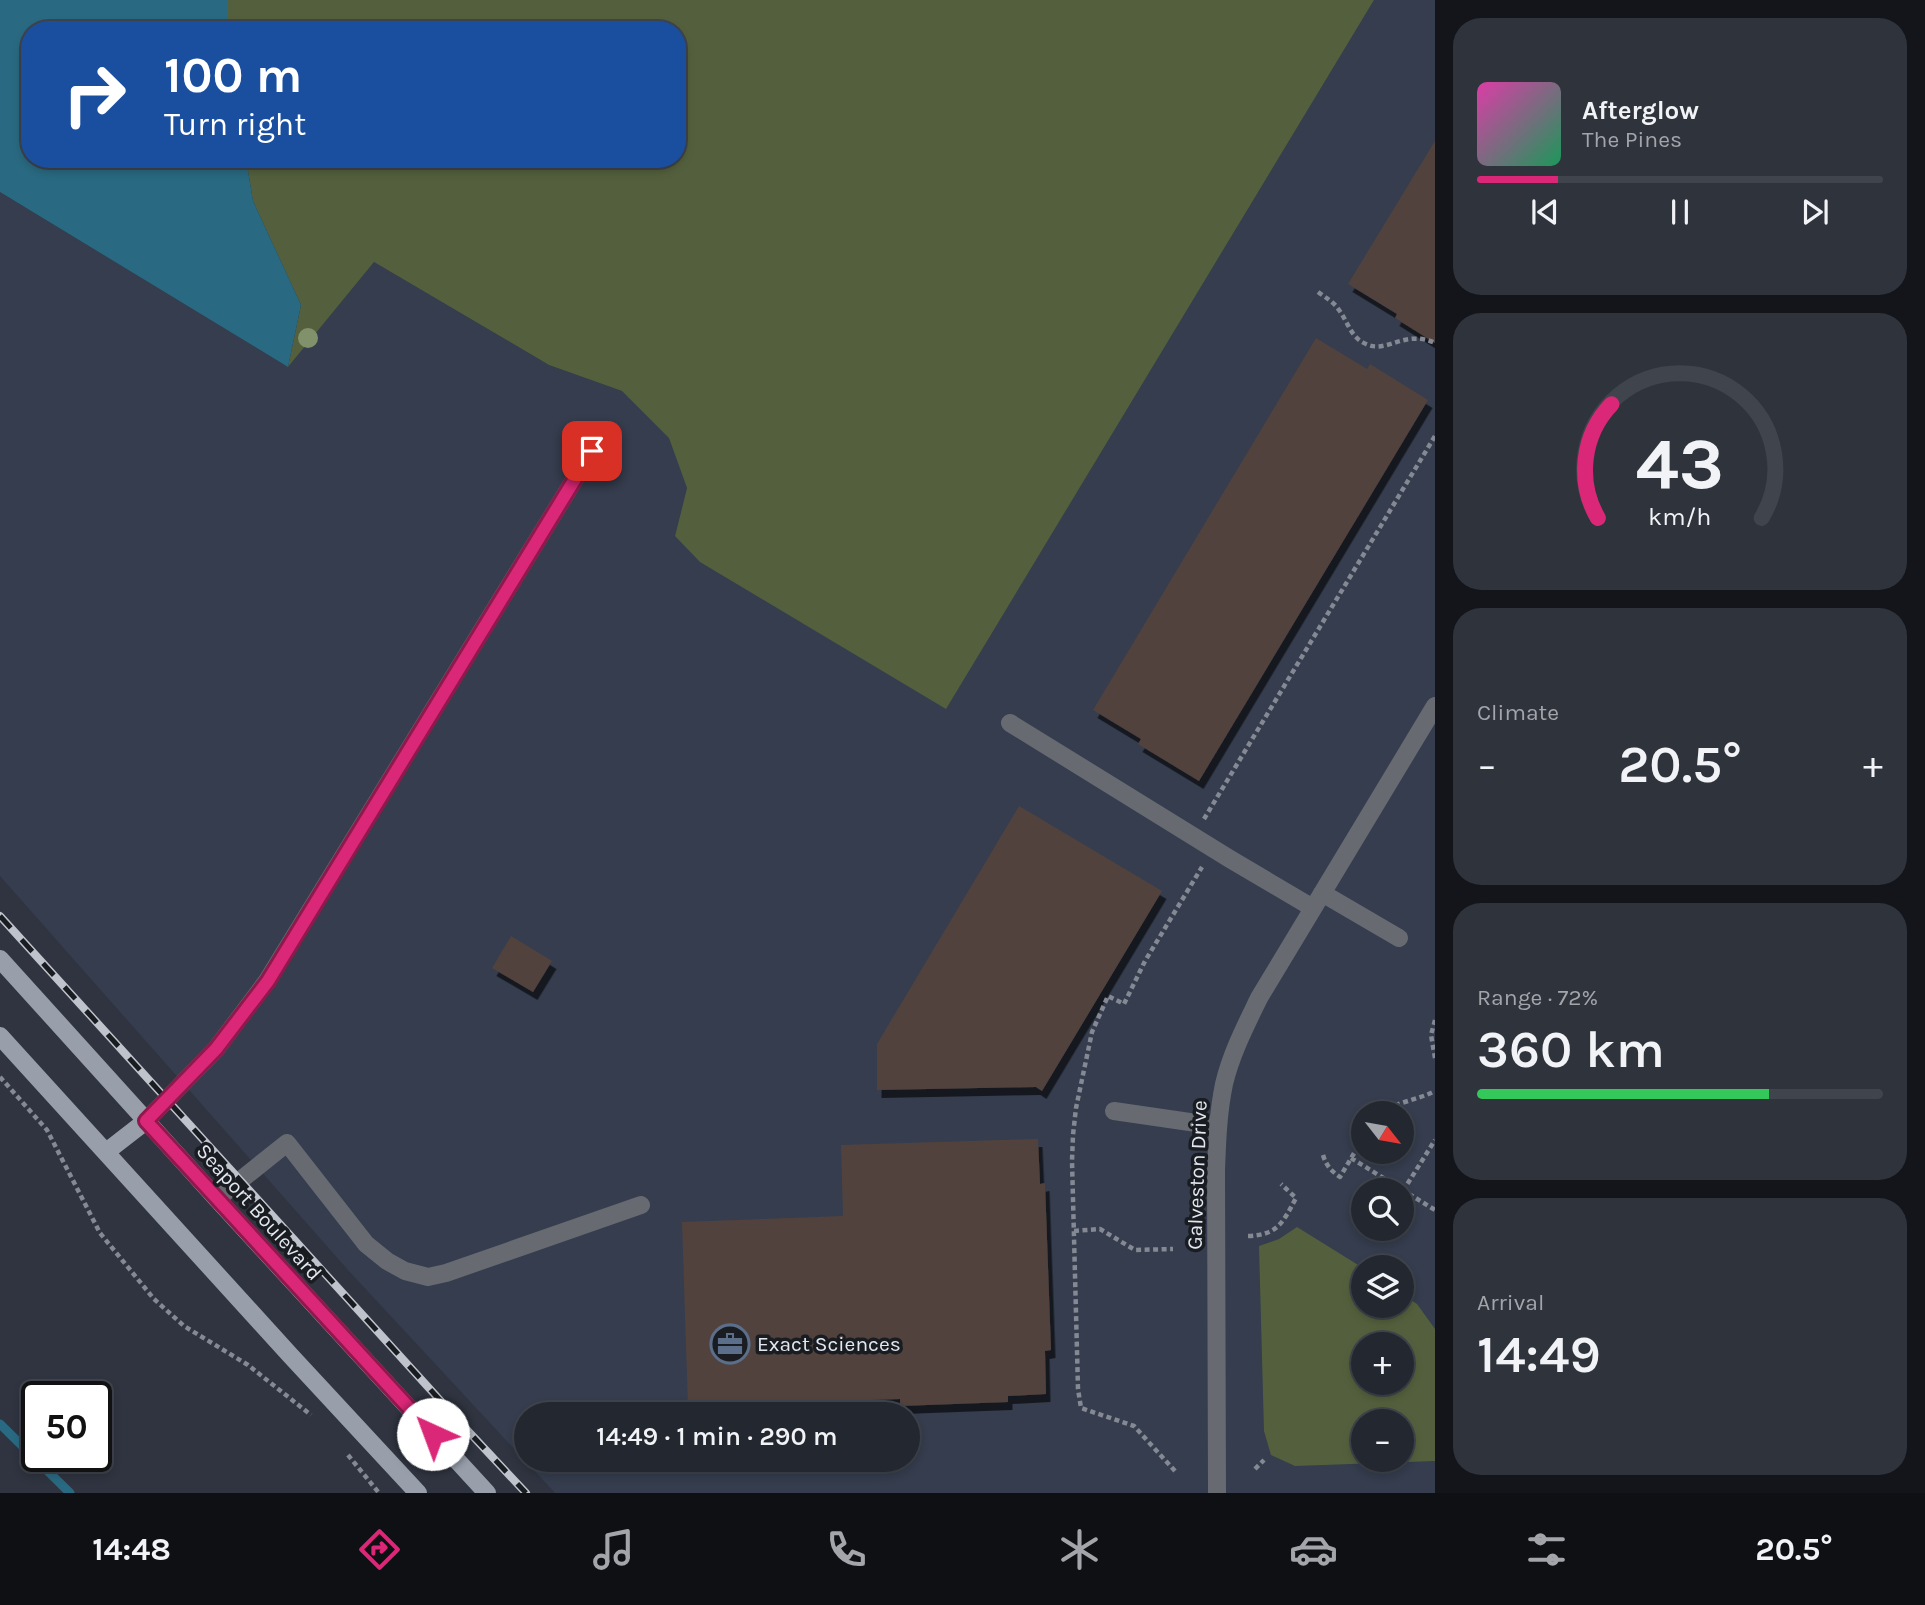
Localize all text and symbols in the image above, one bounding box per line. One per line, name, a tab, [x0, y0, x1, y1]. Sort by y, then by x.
text: 100 m	[164, 47, 302, 104]
icon: right	[49, 49, 140, 140]
text: Afterglow	[1582, 95, 1699, 126]
text: Turn right	[164, 106, 306, 143]
text: The Pines	[1582, 126, 1682, 153]
icon: previous	[1526, 193, 1564, 231]
icon: pause	[1661, 193, 1699, 231]
icon: next	[1796, 193, 1834, 231]
pin	[562, 421, 622, 481]
text: 43	[1636, 421, 1724, 506]
icon: arrive	[573, 432, 611, 470]
text: km/h	[1648, 501, 1712, 530]
text: Climate	[1477, 699, 1559, 726]
text: 20.5°	[1618, 734, 1742, 795]
text: −	[1477, 743, 1497, 788]
text: +	[1863, 743, 1883, 788]
text: Range · 72%	[1477, 984, 1598, 1011]
text: 360 km	[1477, 1019, 1665, 1080]
street label: Galveston Drive	[1182, 1100, 1212, 1250]
north arrow	[1351, 1101, 1414, 1164]
map controls	[1351, 1101, 1414, 1472]
street label: Seaport Boulevard	[191, 1139, 327, 1285]
button: search	[1351, 1178, 1414, 1241]
button: layers	[1351, 1255, 1414, 1318]
text: Arrival	[1477, 1289, 1544, 1316]
office icon: Exact Sciences	[709, 1323, 751, 1365]
text: 14:49	[1477, 1324, 1601, 1385]
place label: Exact Sciences	[757, 1332, 901, 1356]
button: +	[1351, 1332, 1414, 1395]
speed limit sign: 50	[21, 1381, 112, 1472]
position arrow	[396, 1397, 470, 1471]
button: −	[1351, 1409, 1414, 1472]
text: 14:49 · 1 min · 290 m	[596, 1421, 838, 1452]
icon: directions	[355, 1525, 404, 1574]
icon: music	[589, 1525, 638, 1574]
icon: phone	[822, 1525, 871, 1574]
icon: climate	[1055, 1525, 1104, 1574]
icon: car	[1289, 1525, 1338, 1574]
icon: filters	[1522, 1525, 1571, 1574]
text: 14:48	[92, 1531, 171, 1568]
text: 20.5°	[1755, 1531, 1833, 1568]

